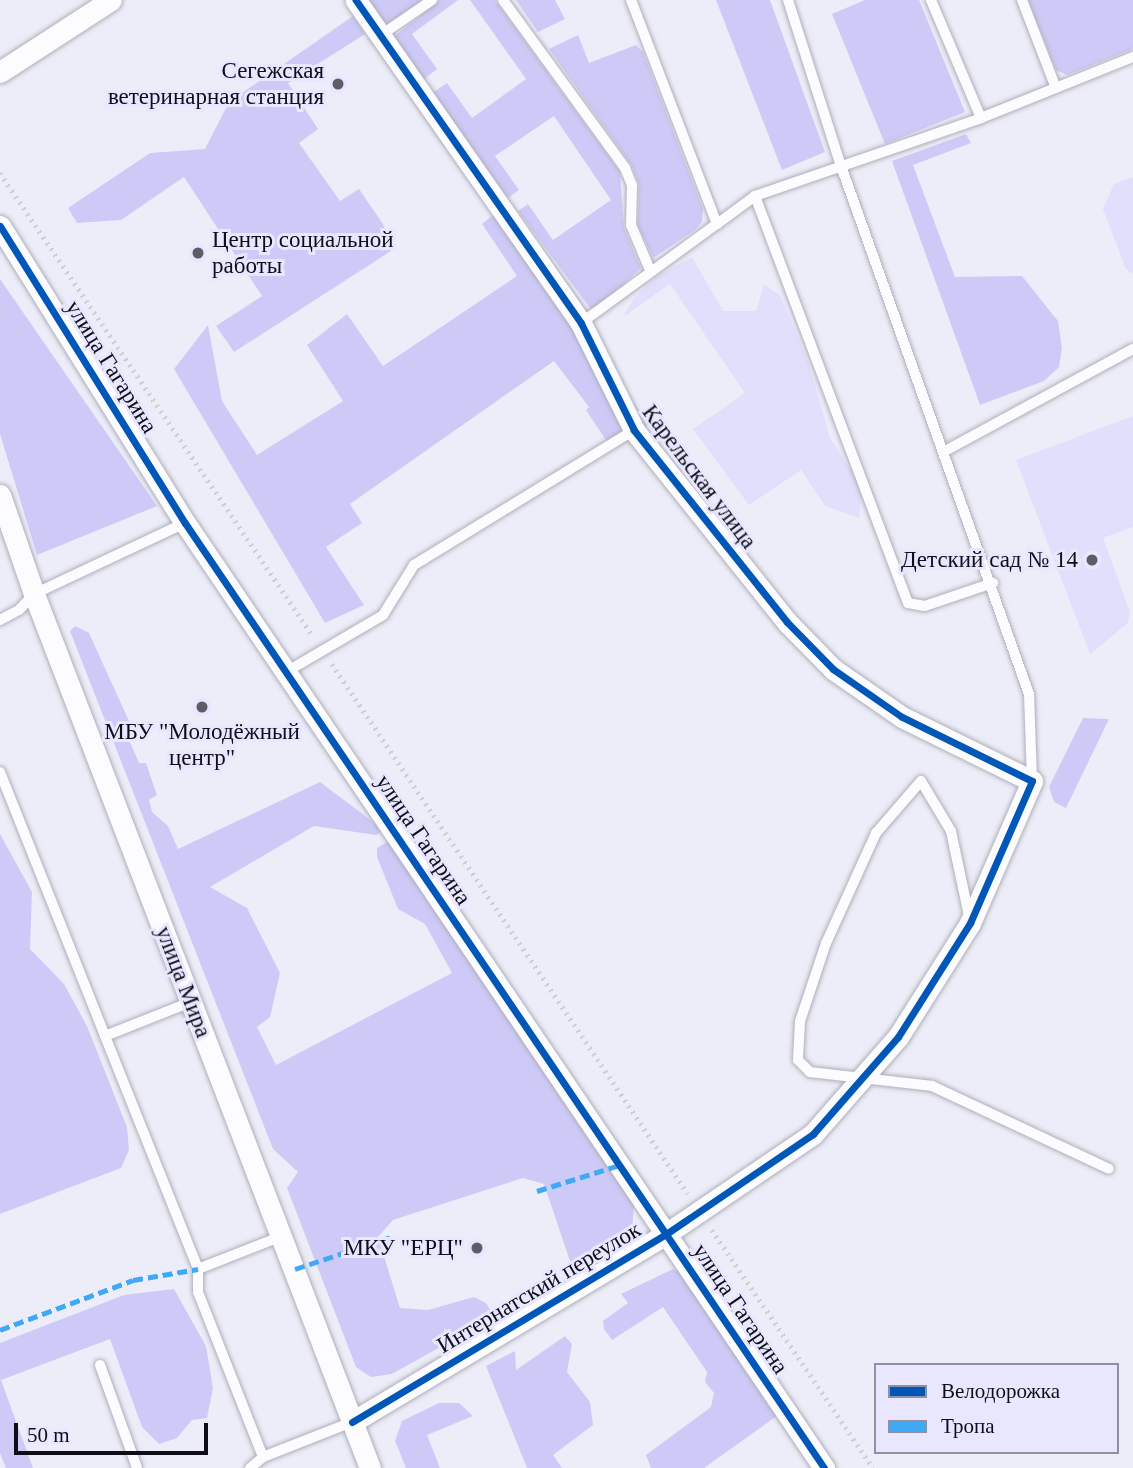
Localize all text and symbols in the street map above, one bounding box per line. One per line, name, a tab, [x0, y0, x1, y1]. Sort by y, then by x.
place label: Сегежская ветеринарная станция	[108, 57, 324, 111]
marker: Сегежская ветеринарная станция	[330, 76, 346, 92]
place label: Центр социальной работы	[212, 226, 394, 280]
marker: Центр социальной работы	[190, 245, 206, 261]
street label: улица Гагарина	[59, 295, 163, 439]
street label: Карельская улица	[636, 399, 762, 555]
place label: Детский сад № 14	[901, 546, 1078, 574]
marker: Детский сад № 14	[1084, 552, 1100, 568]
marker: МБУ "Молодёжный центр"	[194, 699, 210, 715]
place label: МБУ "Молодёжный центр"	[104, 718, 300, 772]
street label: улица Гагарина	[369, 770, 477, 910]
street label: улица Мира	[149, 922, 217, 1042]
street label: Интернатский переулок	[432, 1216, 646, 1360]
place label: МКУ "ЕРЦ"	[343, 1234, 463, 1262]
street label: улица Гагарина	[686, 1239, 794, 1379]
marker: МКУ "ЕРЦ"	[469, 1240, 485, 1256]
legend	[874, 1363, 1119, 1454]
text: Велодорожка	[941, 1379, 1060, 1403]
scale bar	[18, 1408, 212, 1452]
text: Тропа	[941, 1414, 995, 1438]
text: 50 m	[27, 1423, 70, 1447]

